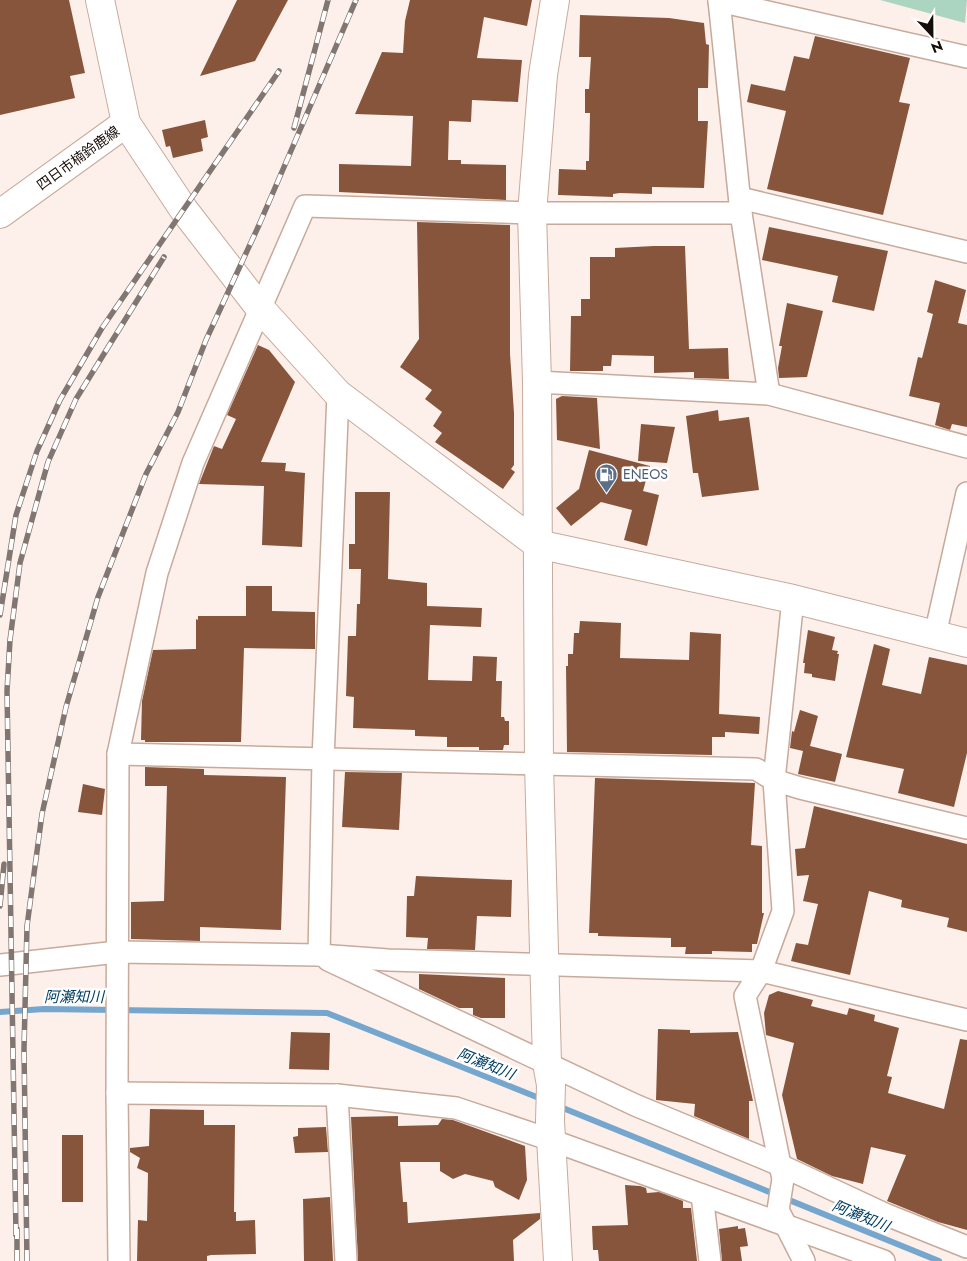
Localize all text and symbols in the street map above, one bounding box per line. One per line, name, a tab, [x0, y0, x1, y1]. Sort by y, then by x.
north arrow	[907, 10, 957, 60]
text: N	[928, 36, 946, 58]
street label: 四日市楠鈴鹿線	[32, 121, 124, 195]
fuel station icon: ENEOS	[595, 462, 619, 493]
place label: ENEOS	[623, 464, 668, 484]
water label: 阿瀬知川	[44, 986, 106, 1008]
water label: 阿瀬知川	[454, 1043, 520, 1086]
water label: 阿瀬知川	[829, 1195, 895, 1238]

